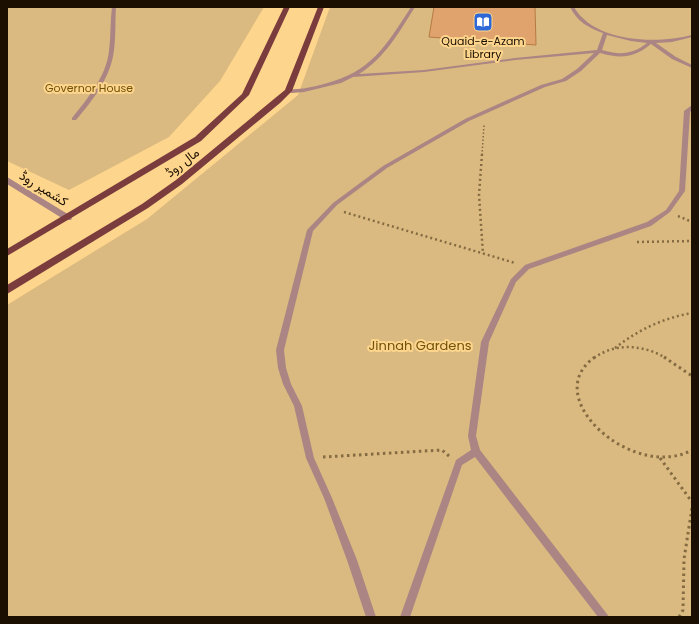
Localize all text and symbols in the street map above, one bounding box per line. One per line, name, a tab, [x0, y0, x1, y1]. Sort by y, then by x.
library icon: Quaid-e-Azam Library	[472, 11, 494, 33]
place label: Quaid-e-Azam Library	[441, 33, 525, 62]
park label: Governor House	[45, 80, 133, 96]
street label: مال روڈ	[161, 143, 203, 182]
street label: کشمیر روڈ	[16, 166, 72, 211]
park label: Jinnah Gardens	[368, 336, 472, 355]

